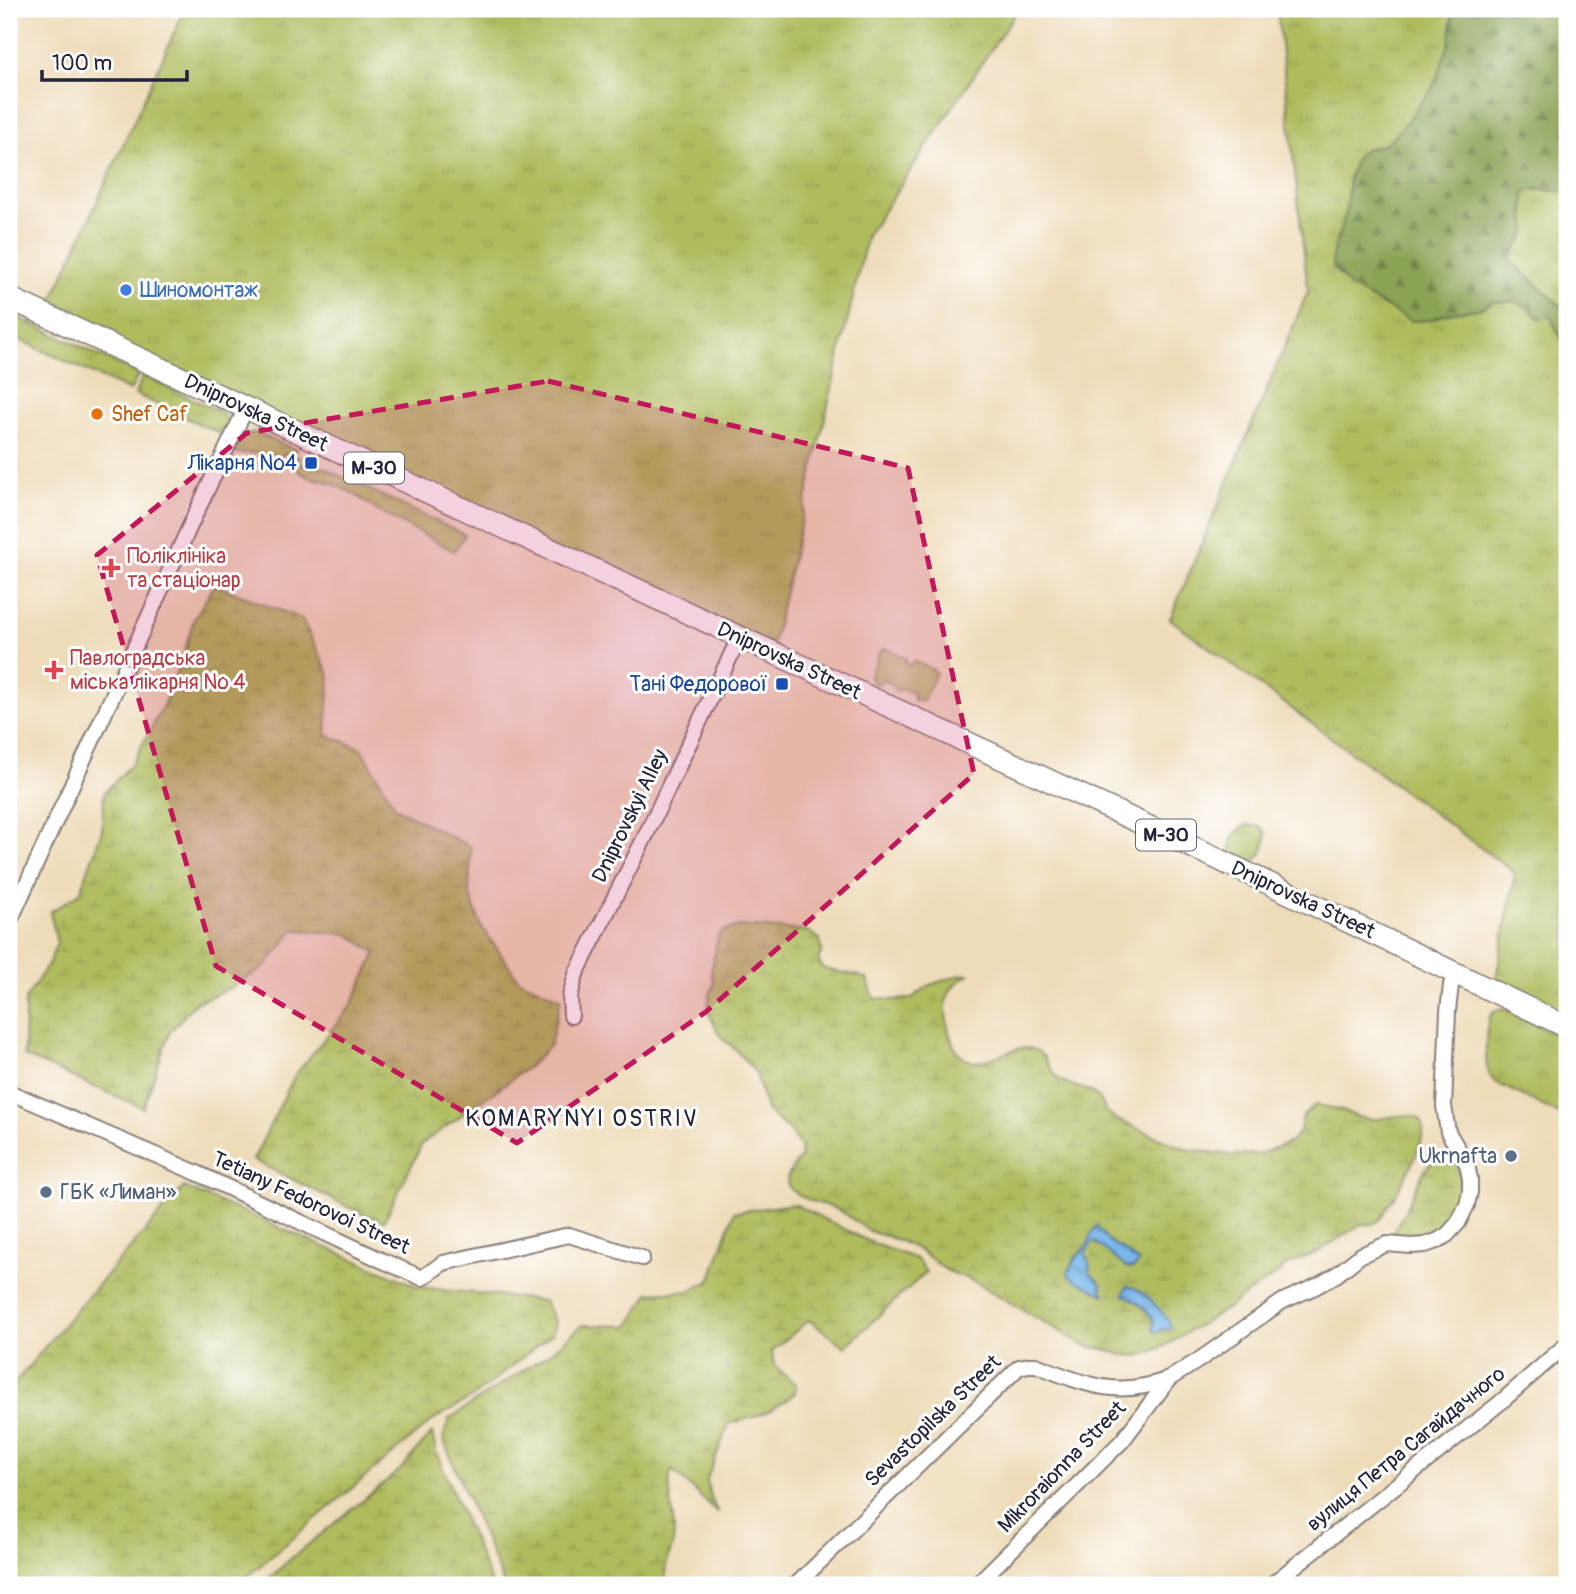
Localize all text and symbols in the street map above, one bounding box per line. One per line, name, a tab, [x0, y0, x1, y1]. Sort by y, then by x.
scale bar	[42, 38, 187, 82]
text: 100 m	[52, 50, 112, 77]
place label: Шиномонтаж	[140, 277, 258, 304]
marker: Шиномонтаж	[118, 282, 134, 298]
street label: Dniprovska Street	[180, 368, 333, 458]
place label: Shef Caf	[111, 401, 188, 428]
marker: Shef Caf	[89, 406, 105, 422]
place label: Лікарня №4	[187, 450, 297, 477]
road number: М-30	[344, 453, 404, 484]
marker: Лікарня №4	[303, 455, 319, 471]
place label: Поліклініка та стаціонар	[127, 543, 241, 594]
marker: Поліклініка та стаціонар	[101, 558, 121, 578]
street label: Dniprovska Street	[713, 616, 866, 706]
place label: Павлоградська міська лікарня № 4	[70, 645, 245, 696]
marker: Павлоградська міська лікарня № 4	[44, 660, 64, 680]
place label: Тані Федорової	[630, 671, 768, 698]
marker: Тані Федорової	[774, 676, 790, 692]
street label: Dniprovskyi Alley	[586, 745, 674, 887]
road number: М-30	[1136, 820, 1196, 850]
street label: Dniprovska Street	[1227, 855, 1380, 945]
district label: KOMARYNYI OSTRIV	[465, 1104, 699, 1133]
place label: Ukrnafta	[1418, 1143, 1497, 1170]
street label: Tetiany Fedorovoi Street	[208, 1145, 415, 1261]
marker: Ukrnafta	[1503, 1148, 1519, 1164]
place label: ГБК «Лиман»	[60, 1179, 177, 1206]
marker: ГБК «Лиман»	[38, 1184, 54, 1200]
street label: Sevastopilska Street	[859, 1349, 1007, 1493]
street label: вулиця Петра Сагайдачного	[1301, 1361, 1511, 1537]
street label: Mikroraionna Street	[992, 1395, 1132, 1539]

